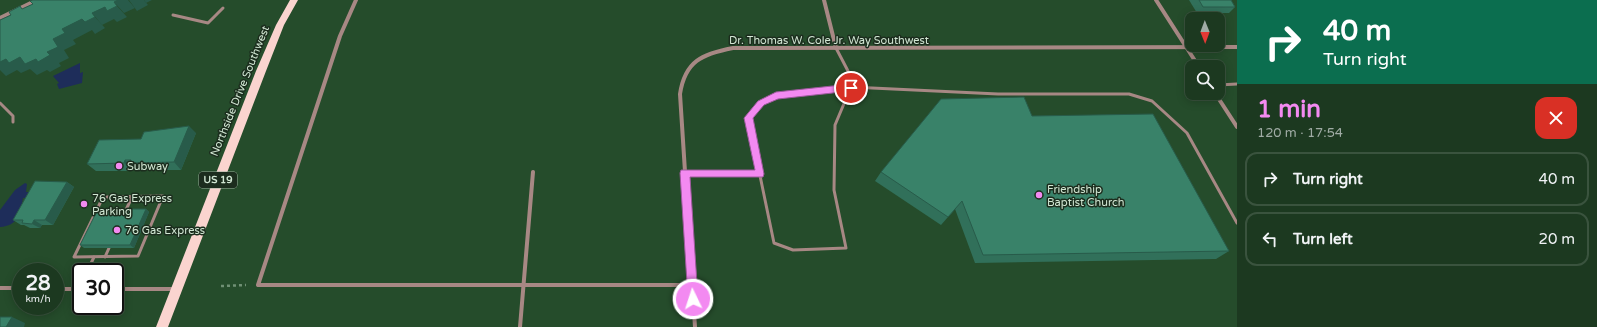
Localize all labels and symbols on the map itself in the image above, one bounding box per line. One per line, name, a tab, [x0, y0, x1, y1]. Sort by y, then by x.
north arrow	[1185, 12, 1225, 52]
street label: Northside Drive Southwest	[208, 24, 272, 158]
street label: Dr. Thomas W. Cole Jr. Way Southwest	[729, 34, 929, 47]
pin	[834, 71, 868, 105]
place label: Subway	[127, 160, 168, 173]
marker: Subway	[114, 161, 124, 171]
road number: US 19	[199, 172, 237, 188]
place label: Friendship Baptist Church	[1047, 183, 1125, 209]
marker: Friendship Baptist Church	[1034, 190, 1044, 200]
place label: 76 Gas Express Parking	[92, 192, 172, 218]
marker: 76 Gas Express Parking	[79, 199, 89, 209]
place label: 76 Gas Express	[125, 224, 205, 237]
marker: 76 Gas Express	[112, 225, 122, 235]
speed limit sign: 30	[72, 263, 124, 315]
position arrow	[672, 278, 714, 320]

